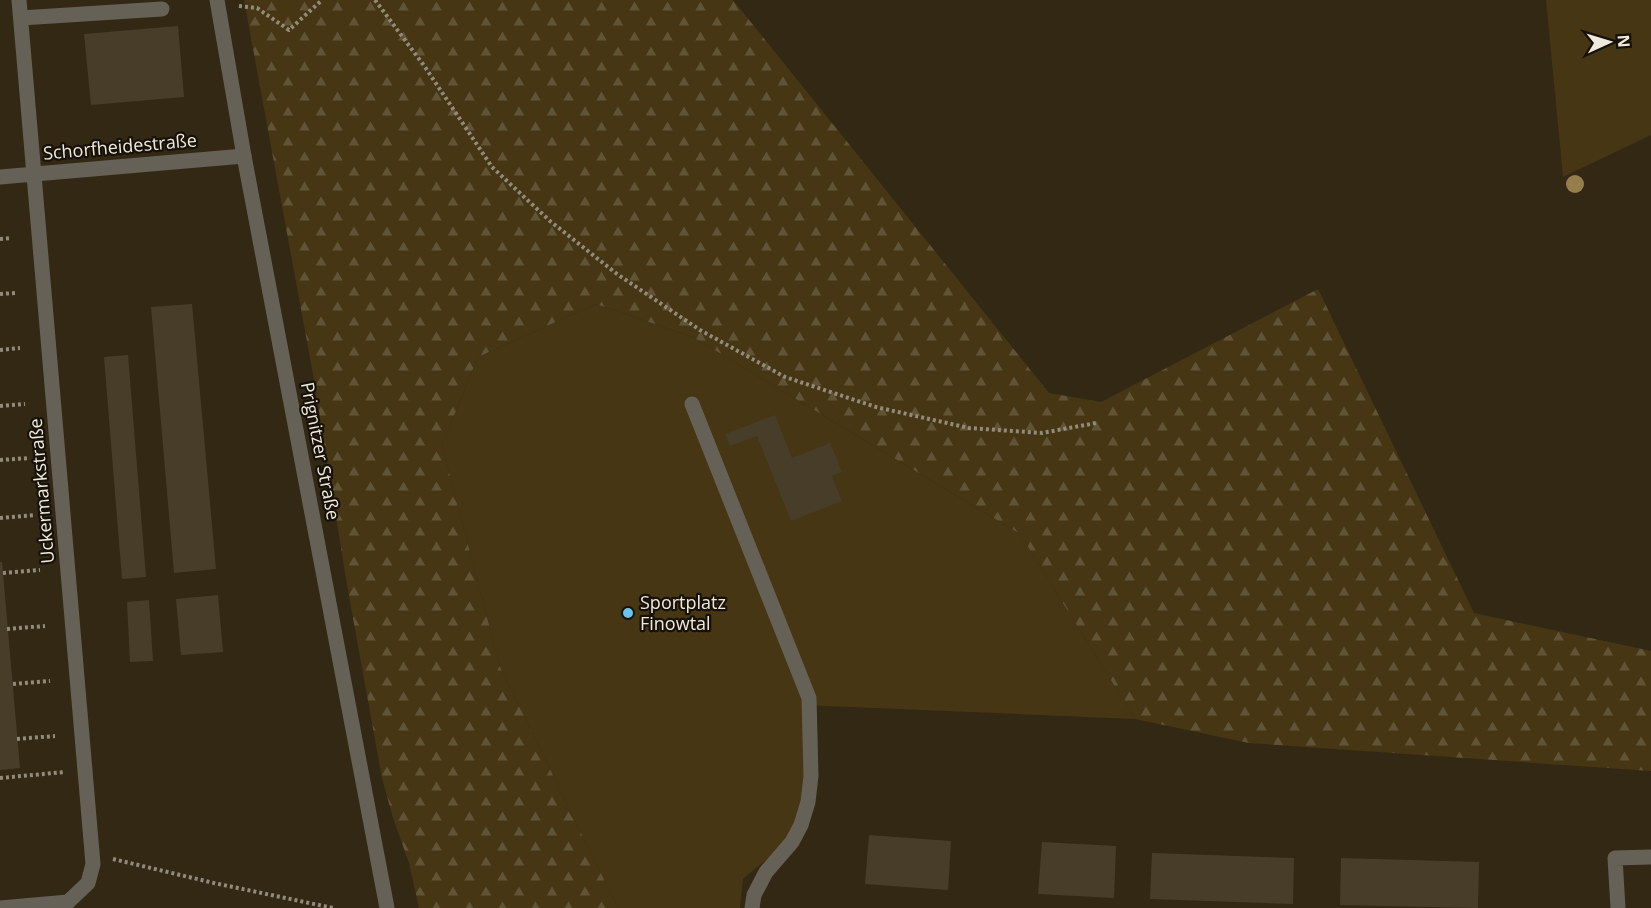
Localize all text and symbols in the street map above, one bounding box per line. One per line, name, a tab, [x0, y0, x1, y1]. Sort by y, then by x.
north arrow	[1579, 12, 1639, 72]
text: N	[1613, 34, 1635, 48]
street label: Schorfheidestraße	[42, 127, 198, 165]
street label: Prignitzer Straße	[296, 380, 346, 522]
street label: Uckermarkstraße	[23, 417, 59, 565]
place label: Sportplatz Finowtal	[640, 590, 726, 635]
marker: Sportplatz Finowtal	[621, 606, 635, 620]

